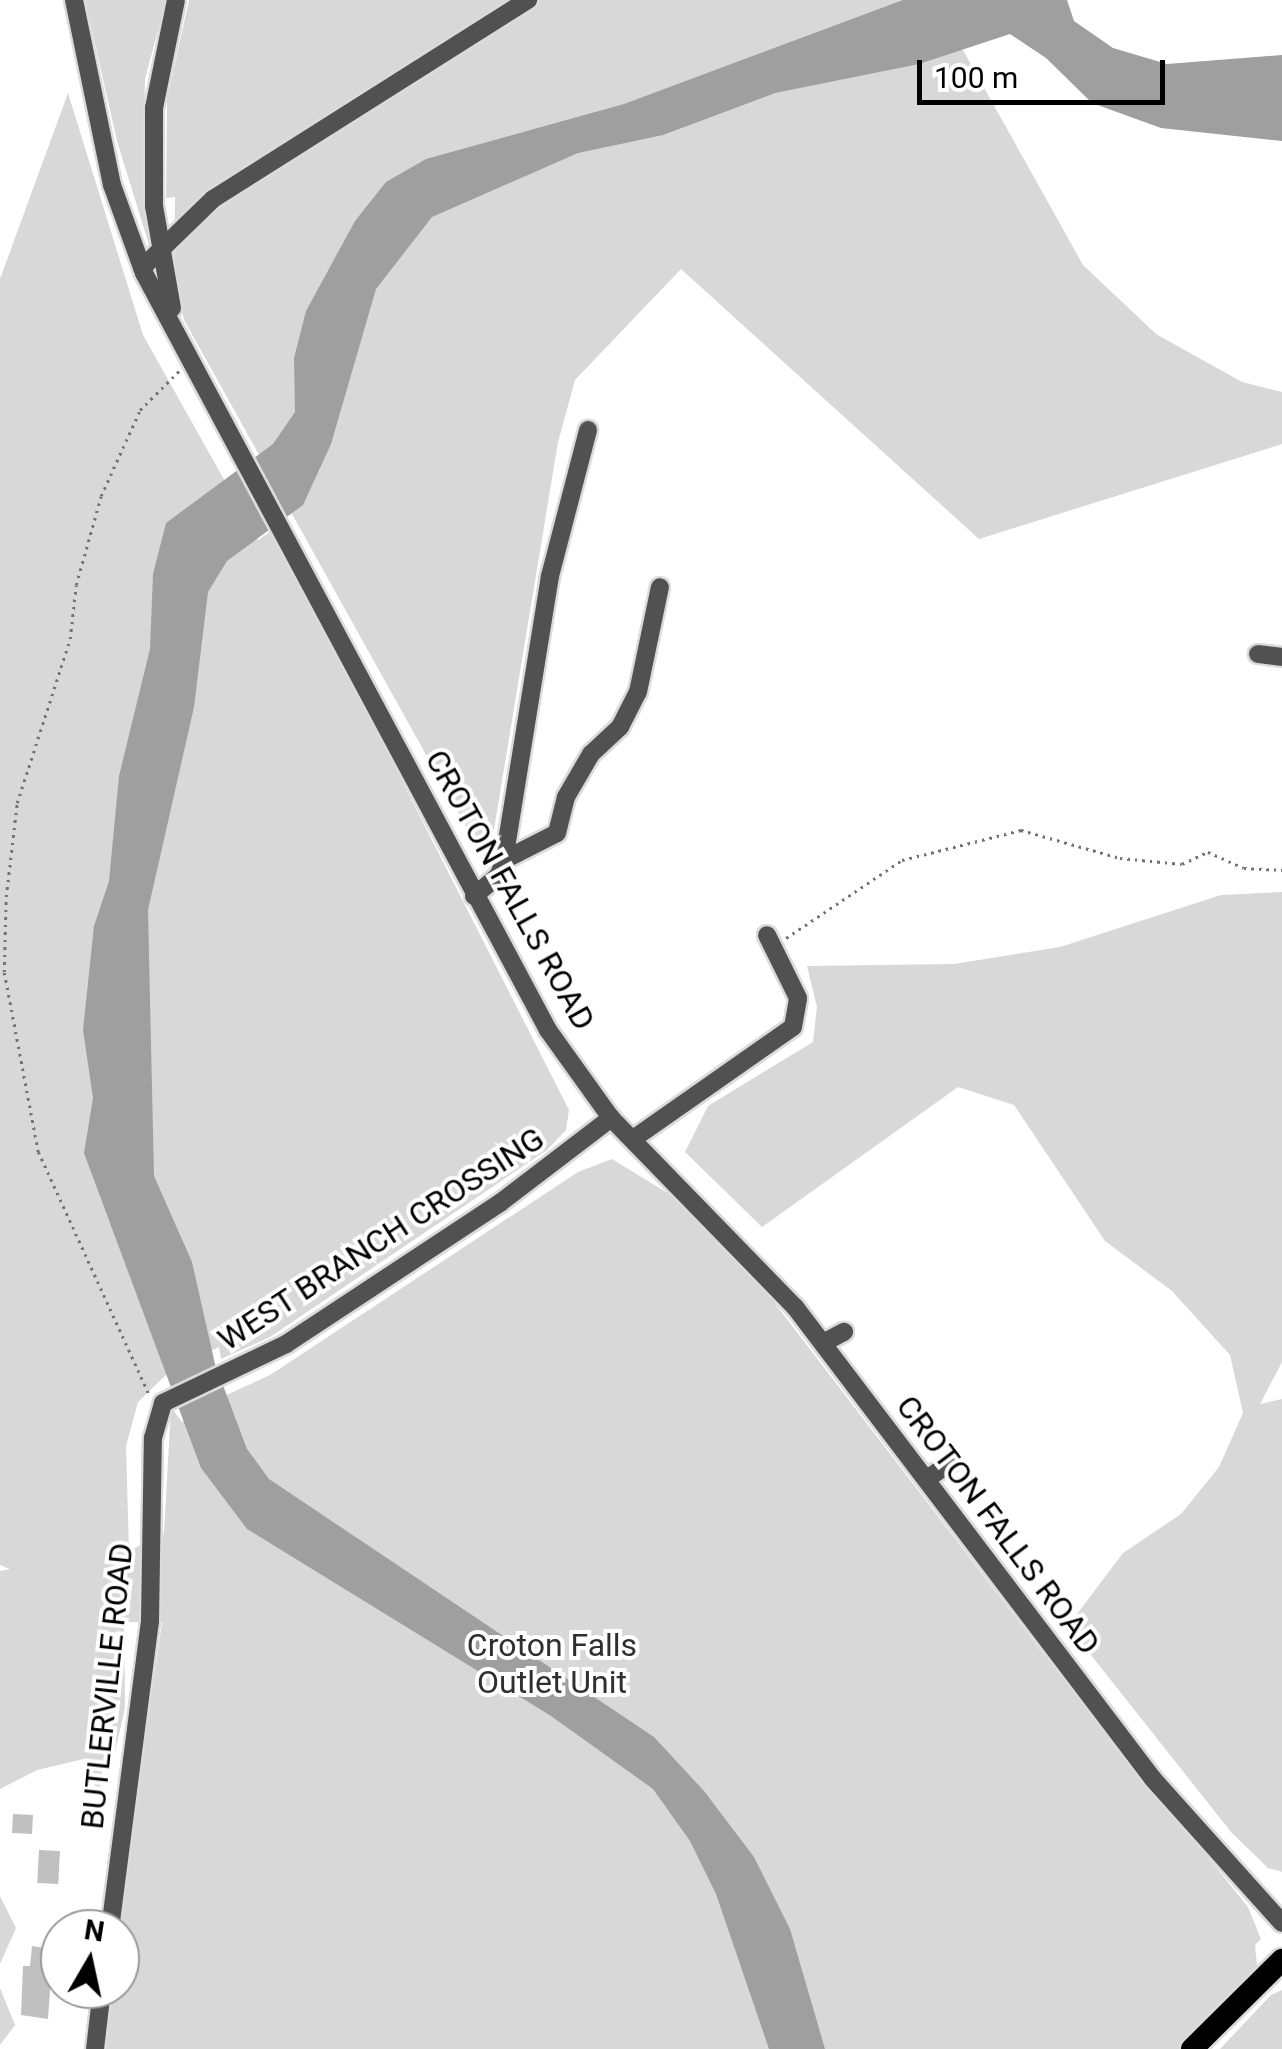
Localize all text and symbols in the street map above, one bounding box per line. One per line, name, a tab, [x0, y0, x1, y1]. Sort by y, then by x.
scale bar	[922, 40, 1170, 102]
text: 100 m	[934, 60, 1018, 95]
street label: CROTON FALLS ROAD	[417, 743, 603, 1037]
street label: WEST BRANCH CROSSING	[211, 1119, 551, 1359]
street label: CROTON FALLS ROAD	[888, 1388, 1108, 1662]
street label: BUTLERVILLE ROAD	[73, 1541, 141, 1831]
park label: Croton Falls Outlet Unit	[467, 1627, 637, 1702]
north arrow	[40, 1909, 140, 2009]
text: N	[82, 1913, 107, 1949]

